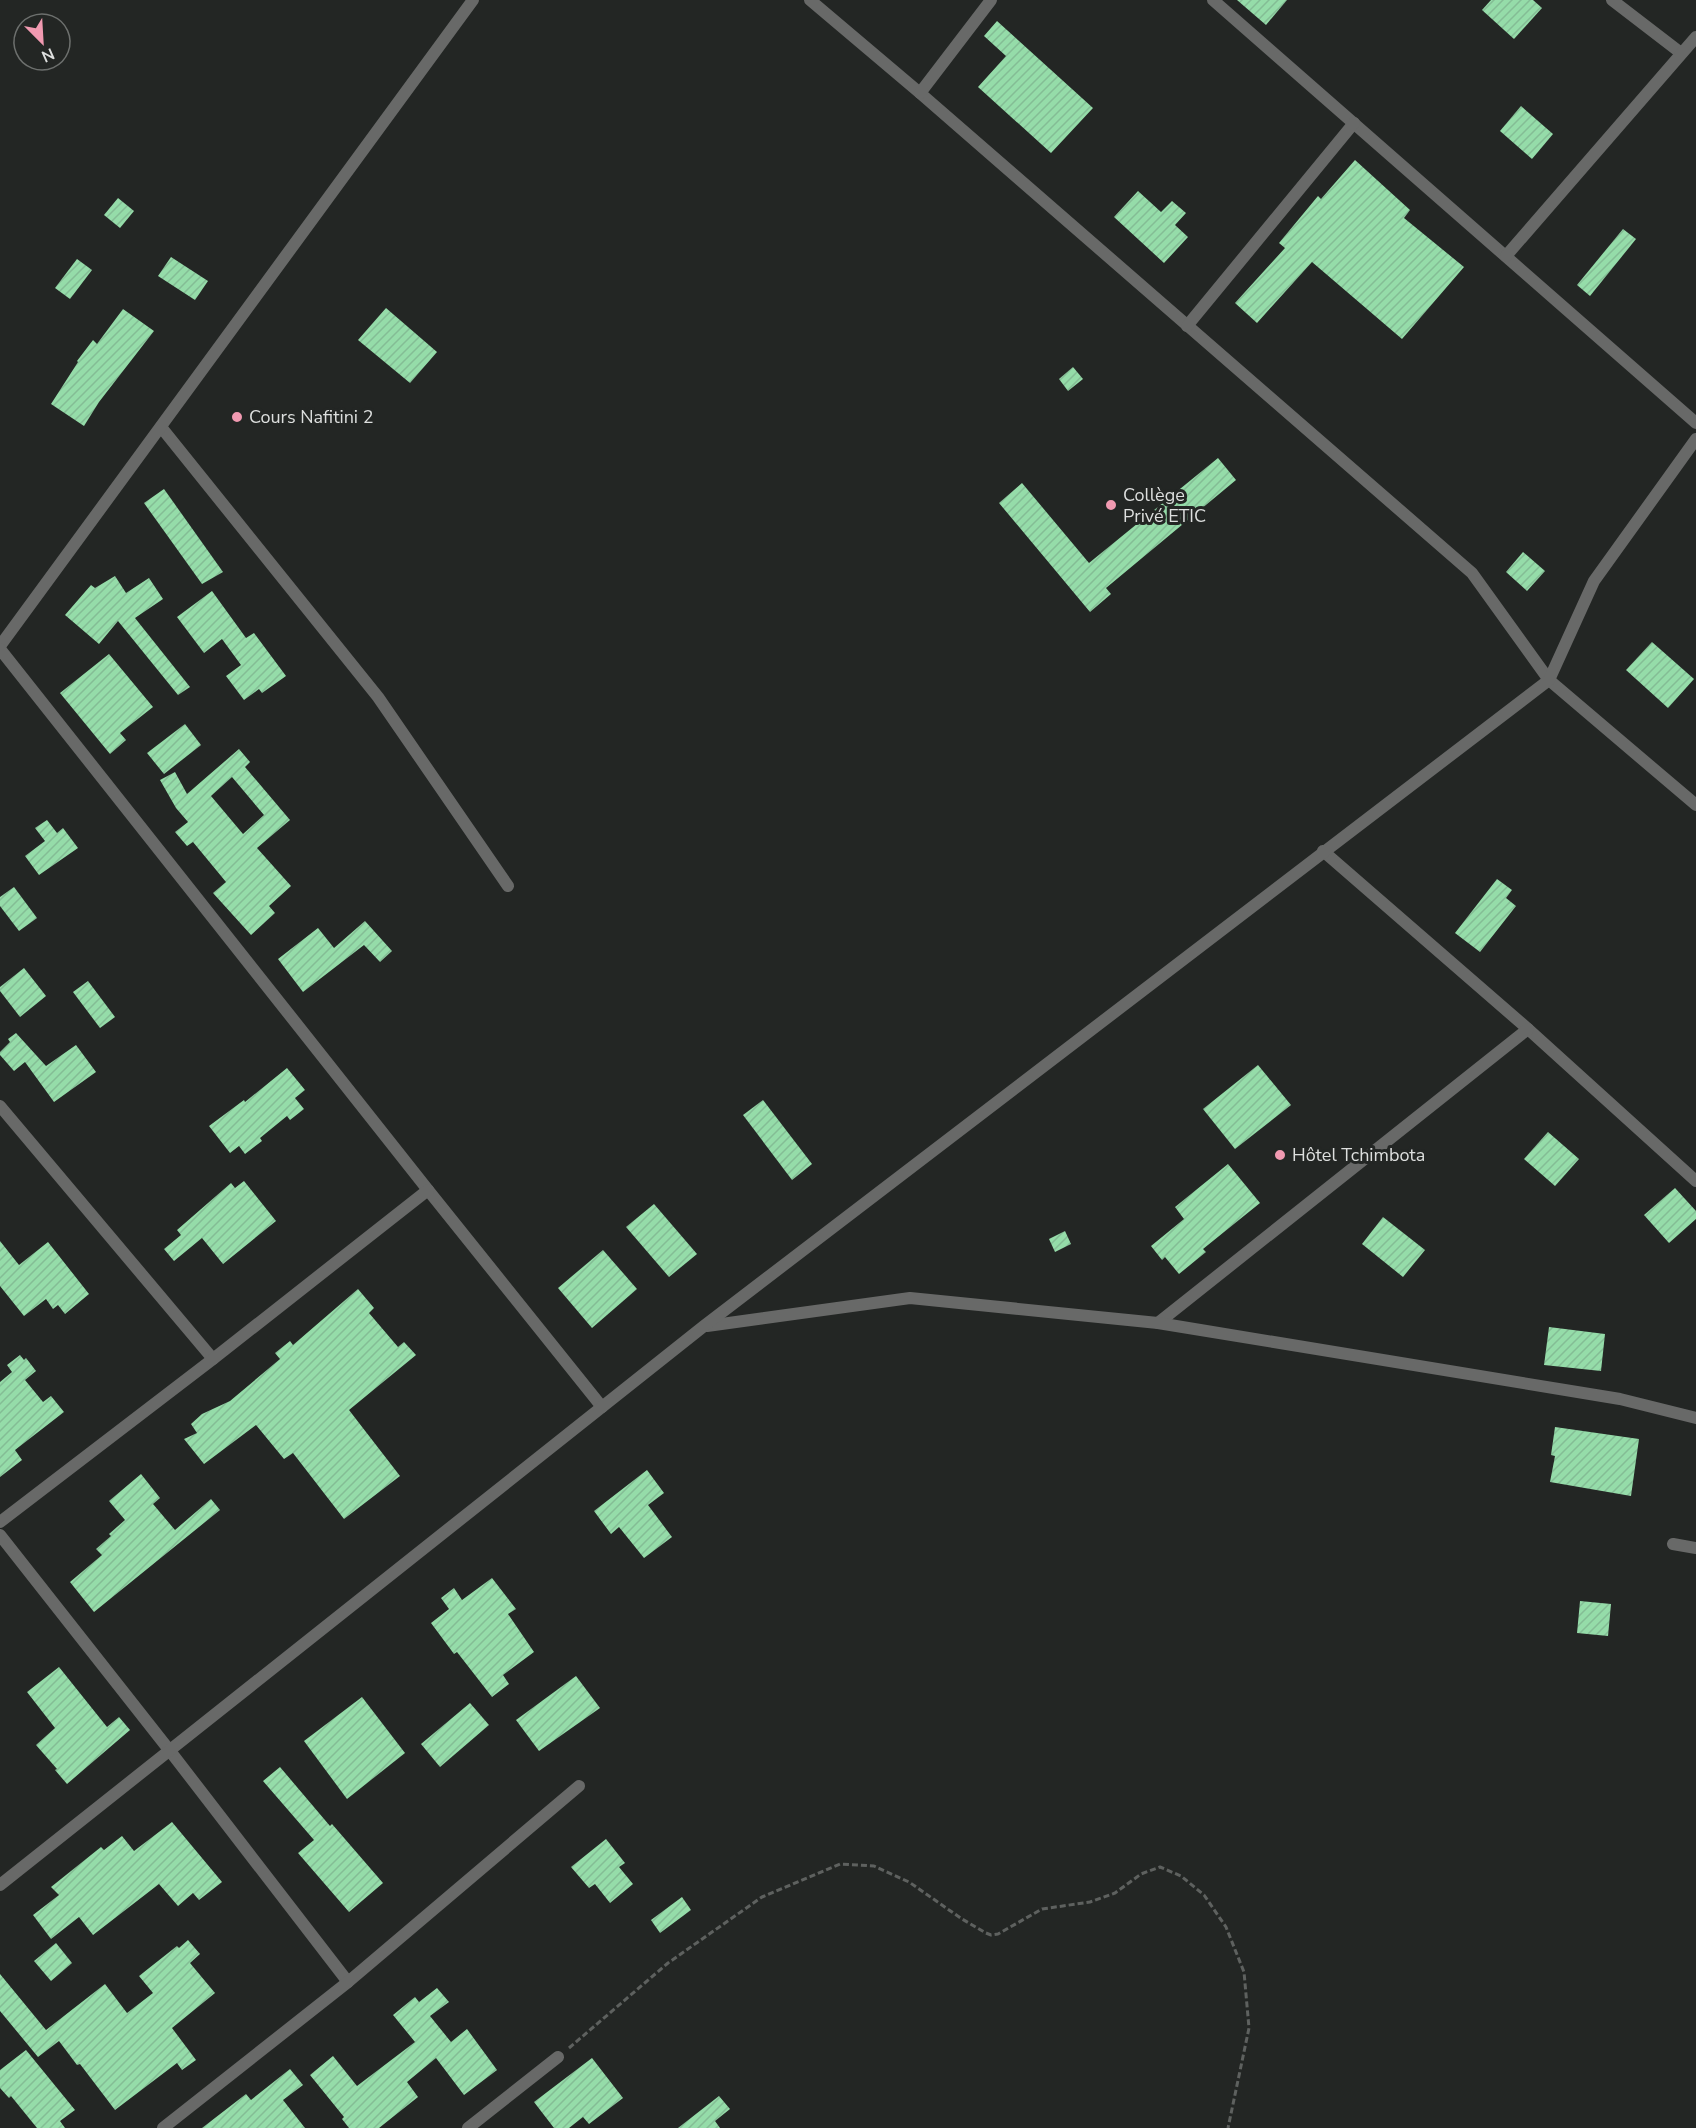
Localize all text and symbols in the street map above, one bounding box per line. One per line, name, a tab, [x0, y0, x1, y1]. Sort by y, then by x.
north arrow	[12, 12, 72, 72]
text: N	[38, 42, 58, 67]
place label: Cours Nafitini 2	[249, 405, 373, 429]
marker: Cours Nafitini 2	[230, 410, 244, 424]
place label: Collège Privé ETIC	[1123, 483, 1206, 528]
marker: Collège Privé ETIC	[1104, 498, 1118, 512]
place label: Hôtel Tchimbota	[1292, 1143, 1425, 1167]
marker: Hôtel Tchimbota	[1273, 1148, 1287, 1162]

